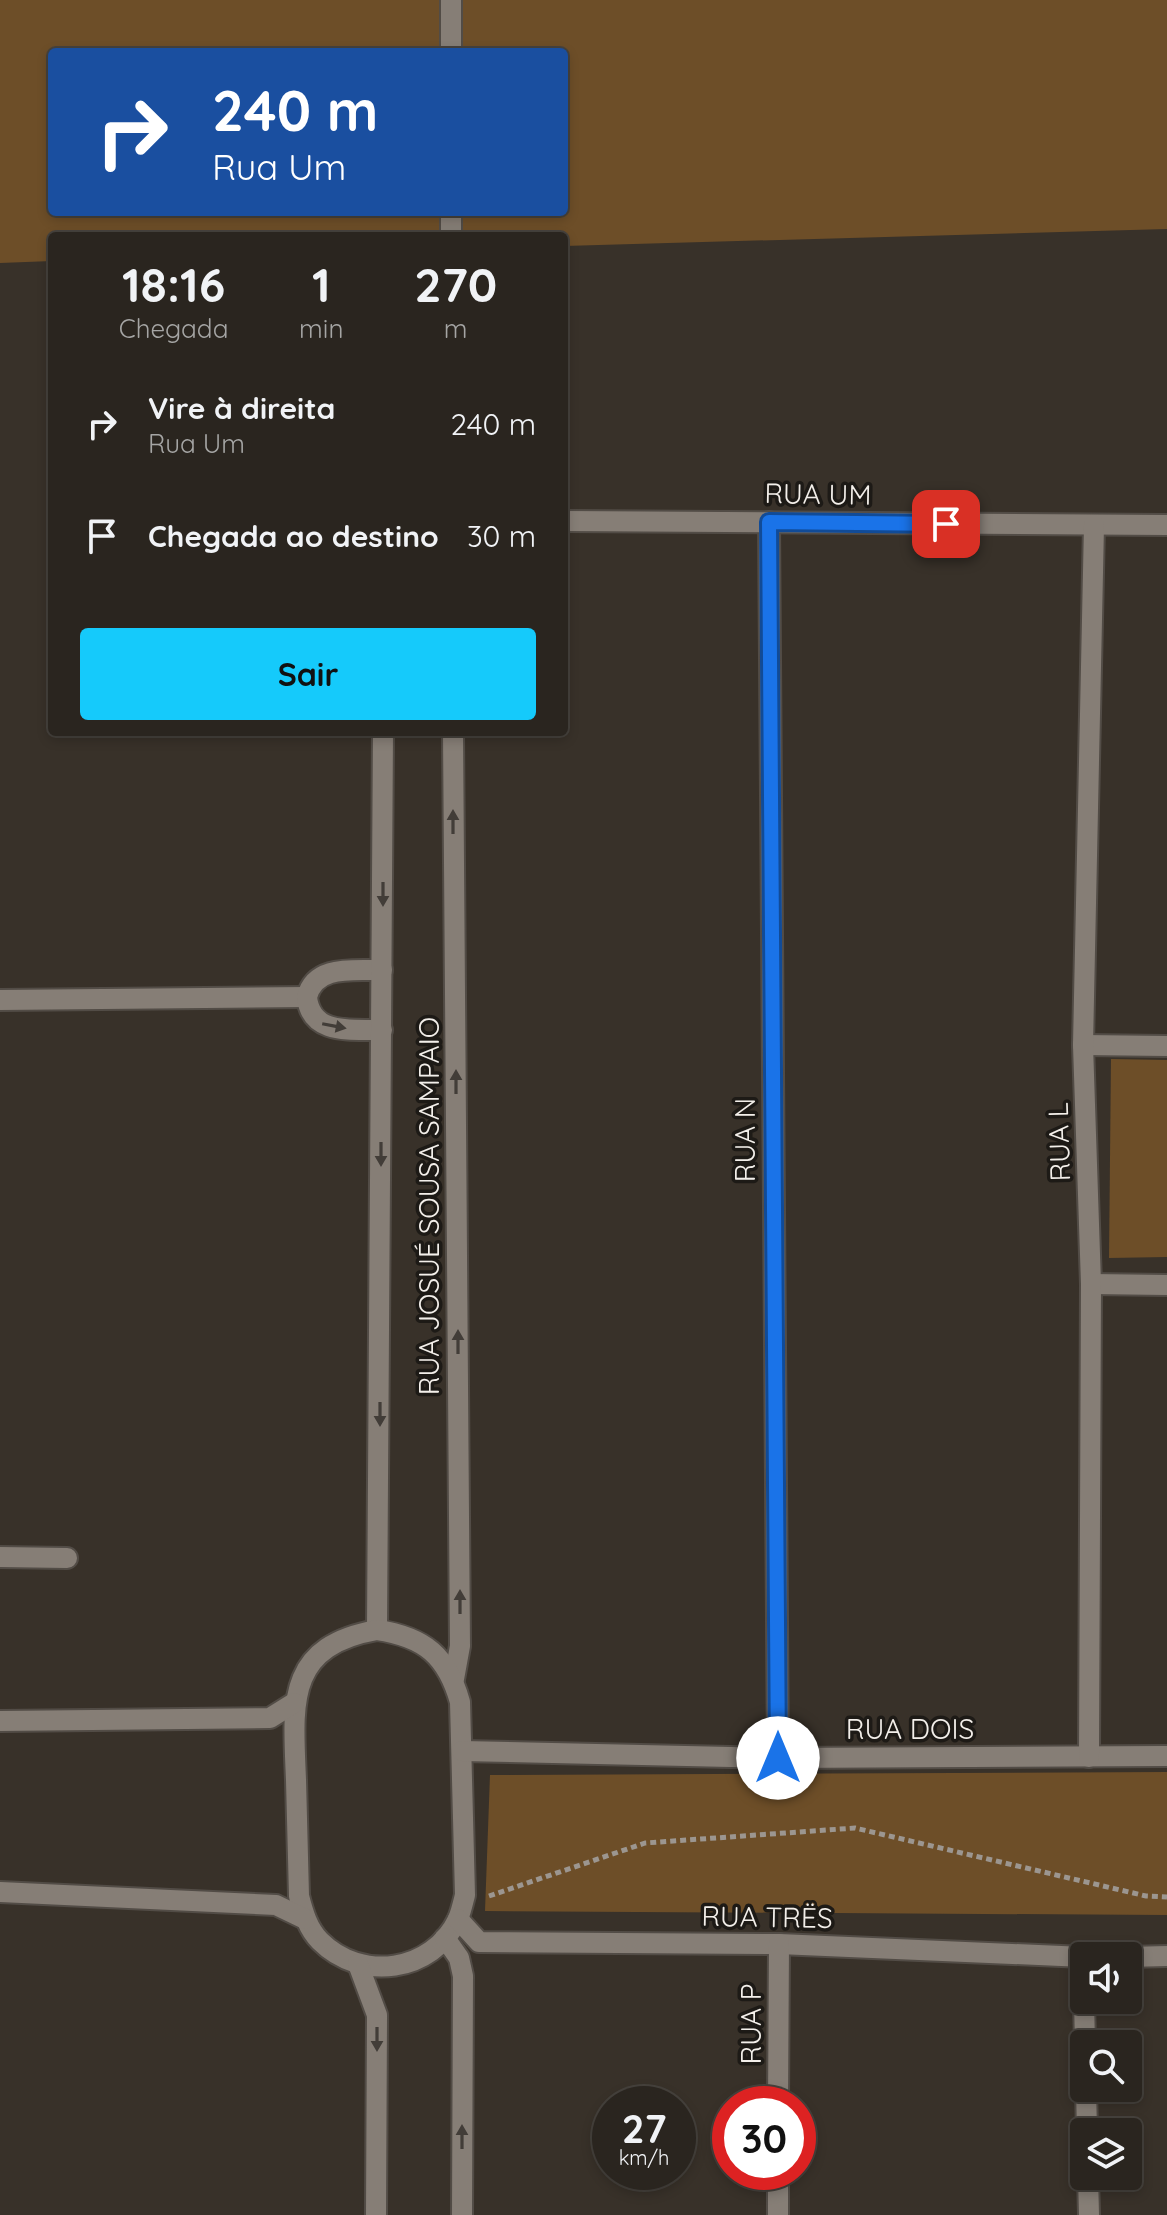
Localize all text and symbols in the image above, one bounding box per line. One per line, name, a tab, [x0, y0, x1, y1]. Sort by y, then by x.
text: 240 m	[212, 75, 379, 145]
icon: right	[80, 80, 184, 184]
text: Rua Um	[212, 144, 346, 189]
text: 18:16	[122, 254, 225, 314]
text: 1	[312, 254, 331, 314]
text: 270	[414, 254, 497, 314]
text: Chegada	[119, 312, 228, 345]
text: min	[299, 312, 343, 345]
text: m	[444, 312, 468, 345]
text: Vire à direita	[148, 389, 335, 427]
icon: right	[80, 402, 124, 446]
text: 240 m	[451, 405, 536, 443]
text: Rua Um	[148, 427, 245, 460]
street label: RUA UM	[764, 475, 872, 512]
pin	[912, 490, 980, 558]
icon: arrive	[924, 502, 968, 546]
icon: arrive	[80, 514, 124, 558]
text: Chegada ao destino	[148, 517, 439, 555]
text: 30 m	[467, 517, 536, 555]
button: Sair	[80, 628, 536, 720]
one-way arrow	[447, 809, 460, 834]
one-way arrow	[377, 882, 389, 907]
street label: RUA JOSUÉ SOUSA SAMPAIO	[411, 1017, 446, 1395]
one-way arrow	[321, 1020, 346, 1032]
one-way arrow	[449, 1069, 462, 1094]
street label: RUA N	[727, 1098, 762, 1182]
street label: RUA L	[1040, 1102, 1077, 1182]
one-way arrow	[375, 1142, 387, 1167]
one-way arrow	[452, 1329, 464, 1354]
one-way arrow	[374, 1402, 386, 1427]
one-way arrow	[454, 1589, 466, 1614]
street label: RUA DOIS	[846, 1711, 974, 1746]
position arrow	[736, 1716, 820, 1800]
street label: RUA TRËS	[701, 1898, 833, 1935]
map controls	[1070, 1942, 1142, 2190]
button: sound	[1070, 1942, 1142, 2014]
street label: RUA P	[733, 1984, 768, 2064]
one-way arrow	[371, 2027, 383, 2052]
button: search	[1070, 2030, 1142, 2102]
speed limit sign: 30	[712, 2086, 816, 2190]
text: 27	[622, 2103, 666, 2153]
button: layers	[1070, 2118, 1142, 2190]
one-way arrow	[456, 2124, 468, 2149]
text: km/h	[619, 2145, 669, 2170]

